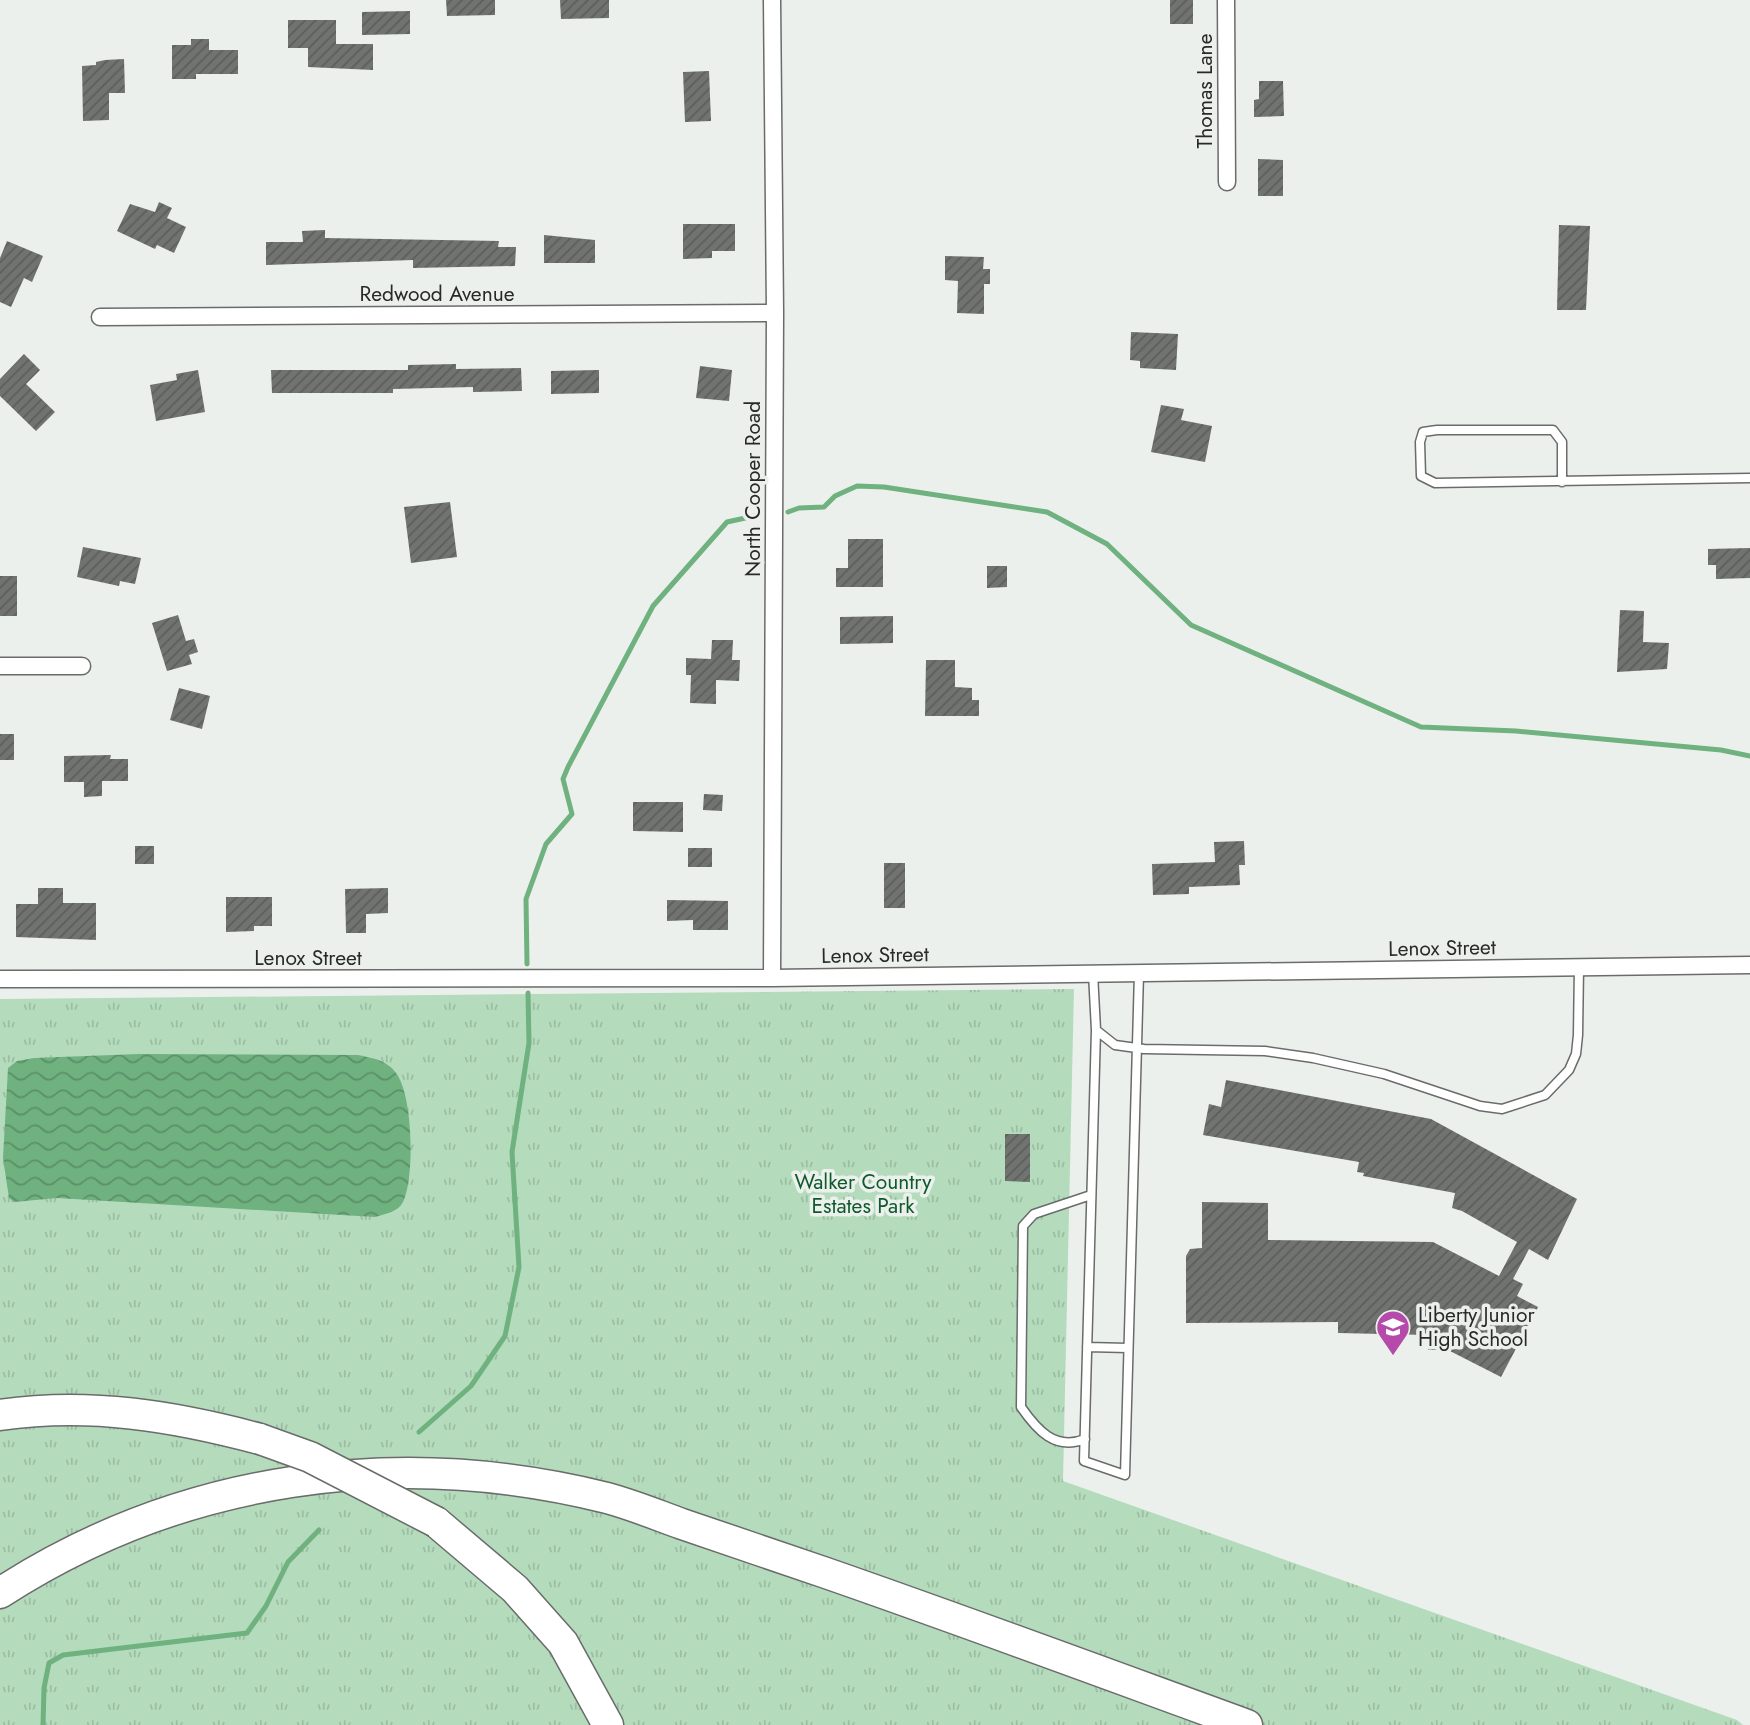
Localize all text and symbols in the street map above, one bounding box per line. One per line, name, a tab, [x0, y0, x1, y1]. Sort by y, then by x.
street label: Thomas Lane	[1190, 33, 1220, 148]
street label: Redwood Avenue	[359, 279, 515, 309]
street label: North Cooper Road	[738, 401, 768, 577]
street label: Lenox Street	[1388, 932, 1496, 964]
street label: Lenox Street	[821, 939, 929, 971]
street label: Lenox Street	[254, 943, 362, 973]
park label: Walker Country Estates Park	[795, 1167, 932, 1221]
place label: Liberty Junior High School	[1418, 1300, 1535, 1354]
school or university icon: Liberty Junior High School	[1374, 1308, 1412, 1357]

